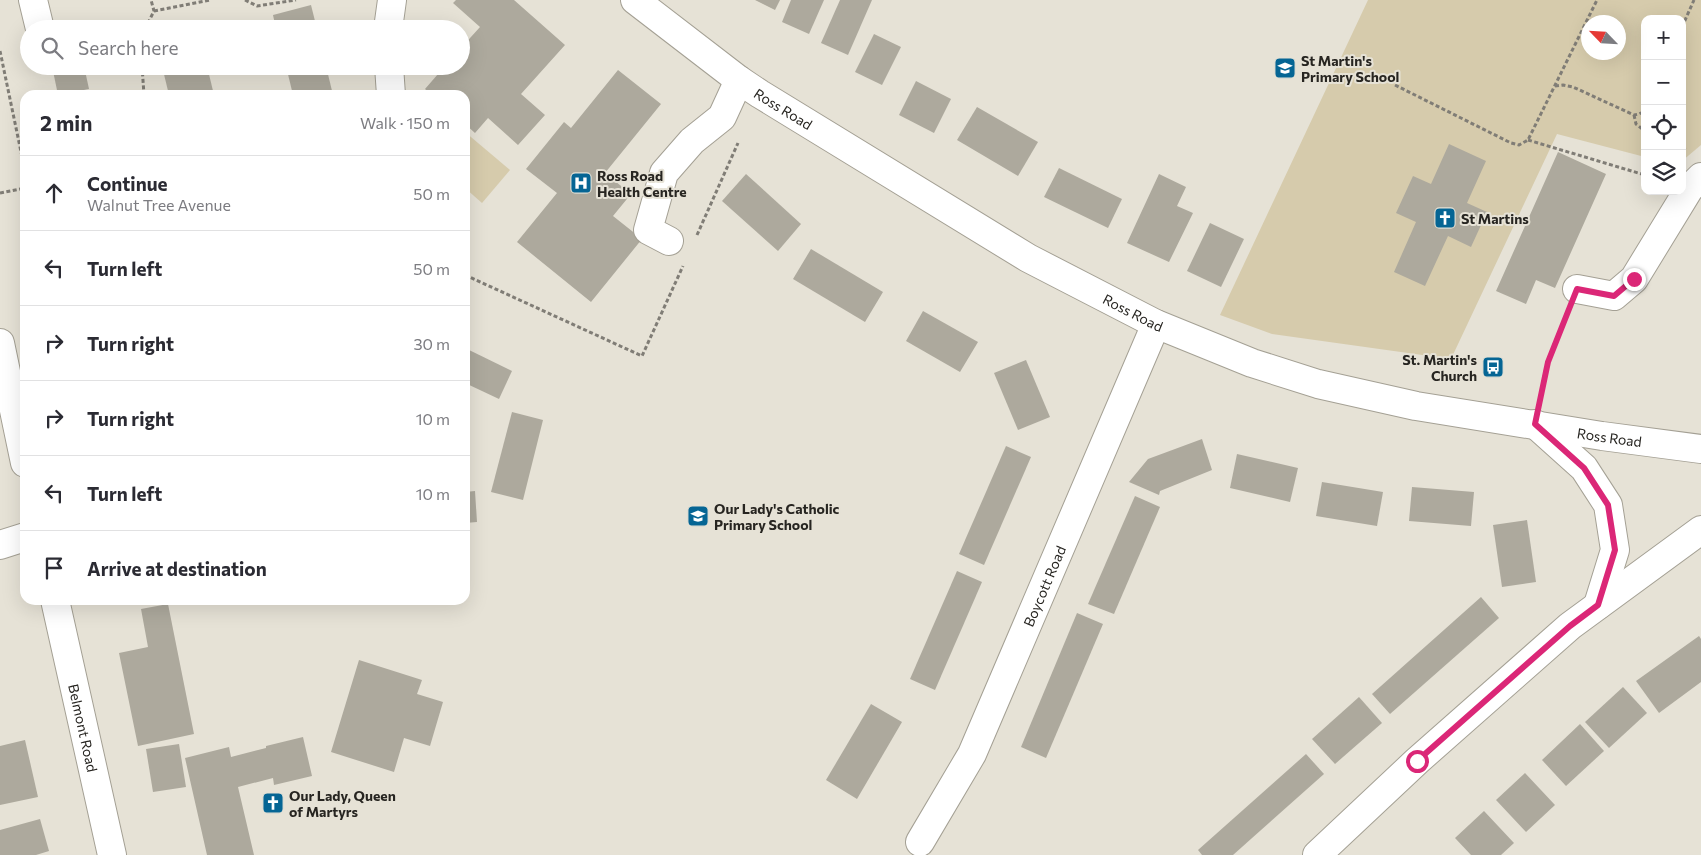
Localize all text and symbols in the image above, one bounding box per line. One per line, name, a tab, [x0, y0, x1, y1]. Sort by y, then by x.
north arrow	[1581, 15, 1626, 60]
map controls	[1641, 15, 1686, 195]
button: +	[1641, 15, 1686, 60]
search box	[20, 20, 470, 75]
icon: search	[38, 34, 66, 62]
text: Search here	[78, 36, 178, 59]
place label: St Martin's Primary School	[1301, 52, 1399, 85]
school or university icon: St Martin's Primary School	[1273, 56, 1297, 80]
button: −	[1641, 60, 1686, 105]
street label: Ross Road	[751, 84, 816, 133]
button: locate	[1641, 105, 1686, 150]
text: 2 min	[40, 110, 92, 135]
text: Walk · 150 m	[360, 113, 450, 132]
button: layers	[1641, 150, 1686, 195]
place label: Ross Road Health Centre	[597, 167, 687, 200]
hospital icon: Ross Road Health Centre	[569, 171, 593, 195]
text: Continue	[87, 172, 167, 195]
icon: ahead	[40, 179, 68, 207]
text: 50 m	[413, 184, 450, 203]
text: Walnut Tree Avenue	[87, 195, 231, 214]
church icon: St Martins	[1433, 206, 1457, 230]
place label: St Martins	[1461, 210, 1529, 227]
icon: left	[40, 254, 68, 282]
text: Turn left	[87, 257, 162, 280]
text: 50 m	[413, 259, 450, 278]
route end	[1623, 268, 1646, 291]
street label: Ross Road	[1100, 290, 1166, 335]
icon: right	[40, 329, 68, 357]
text: Turn right	[87, 332, 174, 355]
text: 30 m	[413, 334, 450, 353]
place label: St. Martin's Church	[1402, 351, 1477, 384]
bus stop icon: St. Martin's Church	[1481, 355, 1505, 379]
icon: right	[40, 404, 68, 432]
text: Turn right	[87, 407, 174, 430]
text: 10 m	[416, 409, 450, 428]
street label: Ross Road	[1576, 424, 1643, 450]
icon: left	[40, 479, 68, 507]
text: Turn left	[87, 482, 162, 505]
text: 10 m	[416, 484, 450, 503]
place label: Our Lady's Catholic Primary School	[714, 500, 840, 533]
school or university icon: Our Lady's Catholic Primary School	[686, 504, 710, 528]
street label: Boycott Road	[1019, 543, 1069, 629]
icon: arrive	[40, 554, 68, 582]
text: Arrive at destination	[87, 557, 267, 580]
street label: Belmont Road	[65, 682, 102, 774]
route start	[1406, 750, 1429, 773]
place label: Our Lady, Queen of Martyrs	[289, 787, 396, 820]
church icon: Our Lady, Queen of Martyrs	[261, 791, 285, 815]

